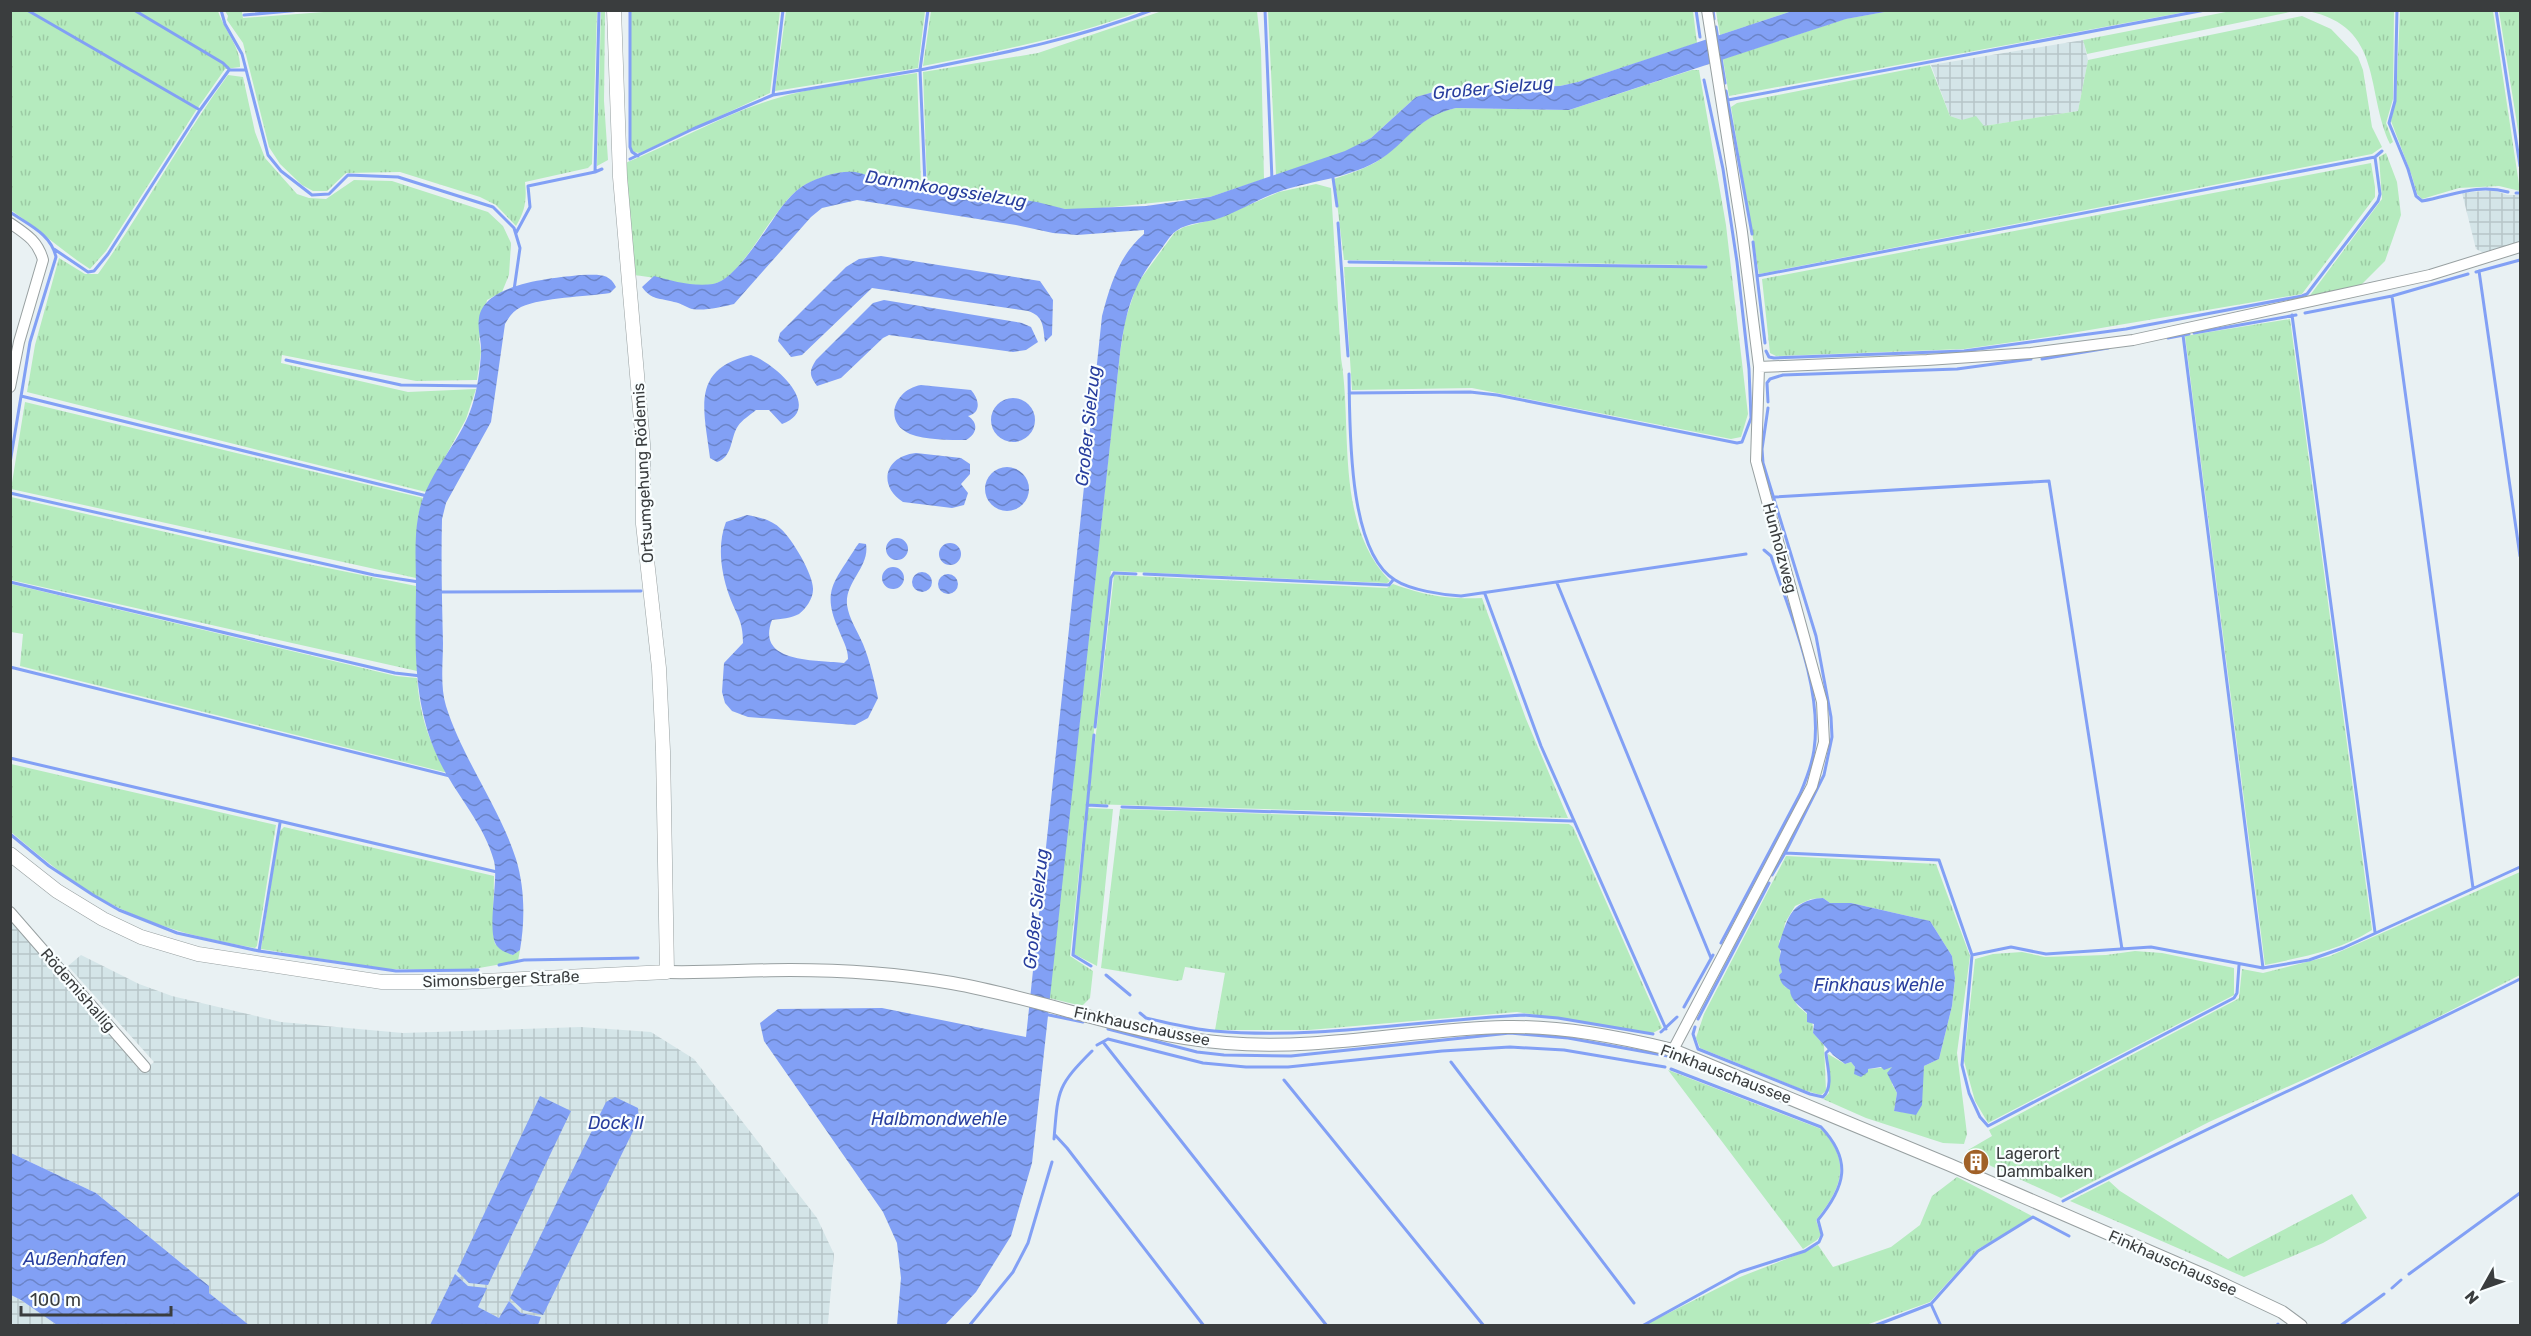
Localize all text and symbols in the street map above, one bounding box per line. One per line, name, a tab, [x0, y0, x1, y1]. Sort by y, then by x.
water label: Großer Sielzug	[1431, 72, 1555, 104]
water label: Dammkoogssielzug	[864, 165, 1028, 213]
water label: Großer Sielzug	[1071, 364, 1105, 488]
street label: Ortsumgehung Rödemis	[629, 382, 657, 564]
street label: Hunholzweg	[1759, 501, 1801, 595]
water label: Großer Sielzug	[1019, 847, 1053, 971]
street label: Rödemishallig	[37, 944, 119, 1036]
street label: Simonsberger Straße	[422, 967, 580, 991]
water label: Finkhaus Wehle	[1814, 974, 1944, 996]
street label: Finkhauschaussee	[1072, 1002, 1212, 1050]
street label: Finkhauschaussee	[1658, 1040, 1794, 1108]
water label: Halbmondwehle	[871, 1108, 1007, 1130]
water label: Dock II	[588, 1112, 644, 1134]
place label: Lagerort Dammbalken	[1996, 1144, 2093, 1181]
building icon: Lagerort Dammbalken	[1961, 1147, 1991, 1177]
street label: Finkhauschaussee	[2106, 1226, 2240, 1300]
water label: Außenhafen	[22, 1248, 127, 1270]
north arrow	[2453, 1258, 2513, 1318]
scale bar	[21, 1279, 171, 1317]
text: N	[2461, 1287, 2483, 1308]
text: 100 m	[30, 1289, 81, 1311]

